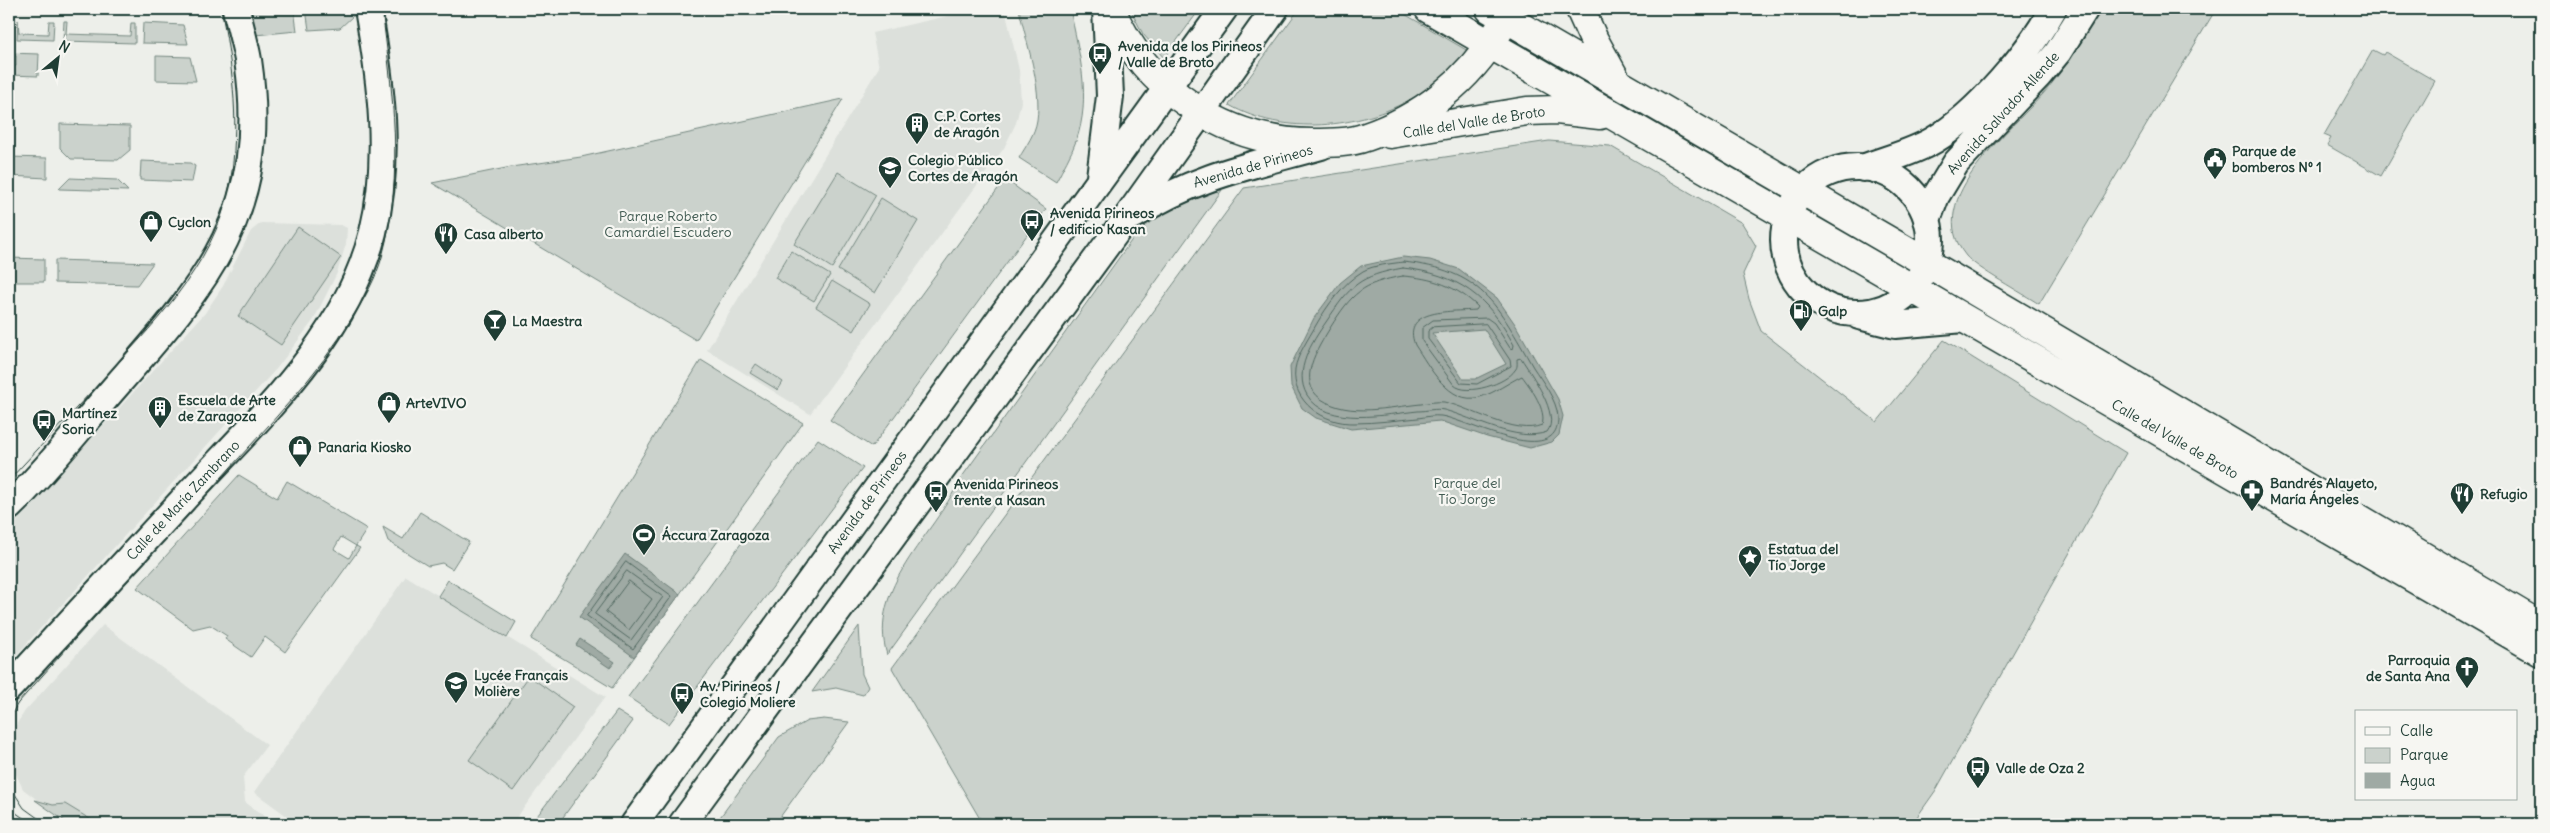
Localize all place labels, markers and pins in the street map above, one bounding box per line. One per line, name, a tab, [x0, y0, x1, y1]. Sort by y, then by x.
place label: Avenida de los Pirineos / Valle de Broto	[1118, 37, 1263, 71]
bus stop icon: Avenida de los Pirineos / Valle de Broto	[1087, 41, 1113, 75]
place label: C.P. Cortes de Aragón	[934, 107, 1001, 141]
building icon: C.P. Cortes de Aragón	[904, 111, 930, 145]
place label: Parque de bomberos Nº 1	[2232, 142, 2322, 176]
public building icon: Parque de bomberos Nº 1	[2202, 146, 2228, 180]
place label: Colegio Público Cortes de Aragón	[908, 151, 1018, 185]
school or university icon: Colegio Público Cortes de Aragón	[877, 155, 903, 189]
place label: Avenida Pirineos / edificio Kasan	[1050, 204, 1155, 238]
bus stop icon: Avenida Pirineos / edificio Kasan	[1019, 208, 1045, 242]
shop icon: Cyclon	[138, 209, 164, 243]
place label: Cyclon	[168, 213, 211, 231]
restaurant icon: Casa alberto	[433, 221, 459, 255]
place label: Casa alberto	[464, 225, 544, 243]
fuel station icon: Galp	[1788, 298, 1814, 332]
place label: Galp	[1818, 302, 1847, 320]
bar icon: La Maestra	[482, 308, 508, 342]
place label: La Maestra	[512, 312, 582, 330]
shop icon: ArteVIVO	[376, 390, 402, 424]
place label: Escuela de Arte de Zaragoza	[178, 391, 276, 425]
place label: ArteVIVO	[406, 394, 467, 412]
building icon: Escuela de Arte de Zaragoza	[147, 395, 173, 429]
place label: Martínez Soria	[62, 404, 117, 438]
bus stop icon: Martínez Soria	[31, 408, 57, 442]
shop icon: Panaria Kiosko	[287, 434, 313, 468]
place label: Panaria Kiosko	[318, 438, 411, 456]
place label: Bandrés Alayeto, María Ángeles	[2270, 474, 2377, 508]
place label: Avenida Pirineos frente a Kasan	[954, 475, 1059, 509]
pharmacy icon: Bandrés Alayeto, María Ángeles	[2239, 478, 2265, 512]
bus stop icon: Avenida Pirineos frente a Kasan	[923, 479, 949, 513]
restaurant icon: Refugio	[2449, 481, 2475, 515]
place label: Refugio	[2480, 485, 2528, 503]
sports icon: Áccura Zaragoza	[631, 522, 657, 556]
place label: Áccura Zaragoza	[662, 526, 770, 544]
place label: Estatua del Tío Jorge	[1768, 540, 1838, 574]
place icon: Estatua del Tío Jorge	[1737, 544, 1763, 578]
place label: Parroquia de Santa Ana	[2366, 651, 2450, 685]
church icon: Parroquia de Santa Ana	[2454, 655, 2480, 689]
place label: Lycée Français Molière	[474, 666, 569, 700]
school or university icon: Lycée Français Molière	[443, 670, 469, 704]
place label: Av. Pirineos / Colegio Moliere	[700, 677, 796, 711]
bus stop icon: Av. Pirineos / Colegio Moliere	[669, 681, 695, 715]
bus stop icon: Valle de Oza 2	[1965, 755, 1991, 789]
place label: Valle de Oza 2	[1996, 759, 2085, 777]

